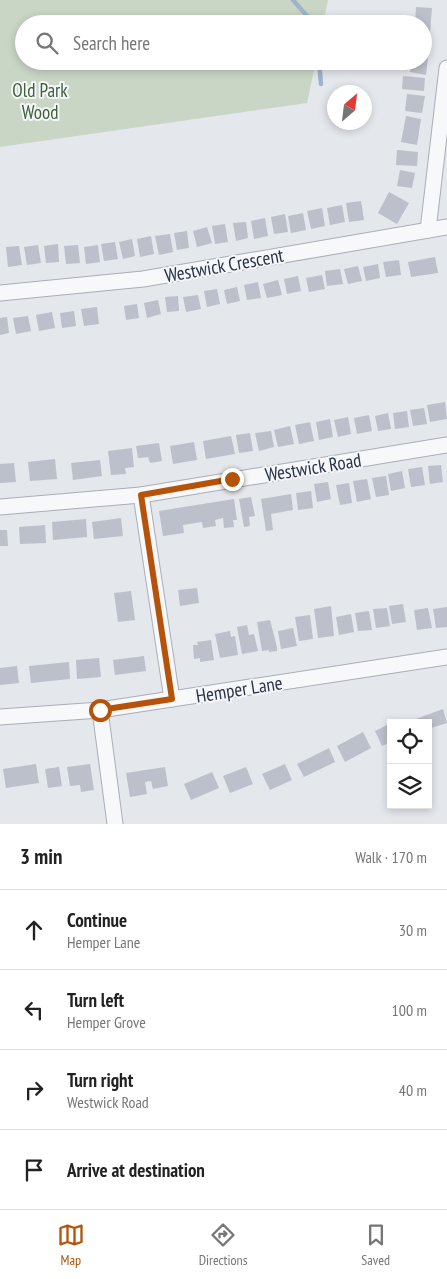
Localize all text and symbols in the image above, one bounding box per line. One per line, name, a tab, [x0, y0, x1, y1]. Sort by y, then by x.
search box	[15, 15, 432, 70]
icon: search	[33, 29, 61, 57]
text: Search here	[73, 31, 150, 55]
park label: Old Park Wood	[12, 78, 68, 124]
north arrow	[327, 85, 372, 130]
street label: Westwick Crescent	[163, 243, 286, 287]
street label: Westwick Road	[263, 448, 363, 486]
route end	[221, 468, 244, 491]
street label: Hemper Lane	[194, 670, 284, 708]
route start	[89, 699, 112, 722]
map controls	[387, 719, 432, 809]
button: locate	[387, 719, 432, 764]
button: layers	[387, 764, 432, 809]
text: 3 min	[20, 843, 62, 870]
text: Walk · 170 m	[355, 847, 427, 867]
text: Continue	[67, 908, 127, 932]
icon: ahead	[20, 916, 48, 944]
text: 30 m	[399, 920, 427, 940]
text: Hemper Lane	[67, 932, 140, 952]
text: Turn left	[67, 988, 124, 1012]
icon: left	[20, 996, 48, 1024]
text: 100 m	[392, 1000, 427, 1020]
text: Hemper Grove	[67, 1012, 146, 1032]
text: Turn right	[67, 1068, 133, 1092]
icon: right	[20, 1076, 48, 1104]
text: 40 m	[399, 1080, 427, 1100]
text: Westwick Road	[67, 1092, 149, 1112]
icon: arrive	[20, 1156, 48, 1184]
text: Arrive at destination	[67, 1158, 205, 1182]
tab: Map	[57, 1221, 85, 1269]
tab: Directions	[199, 1221, 247, 1269]
tab: Saved	[361, 1221, 390, 1269]

